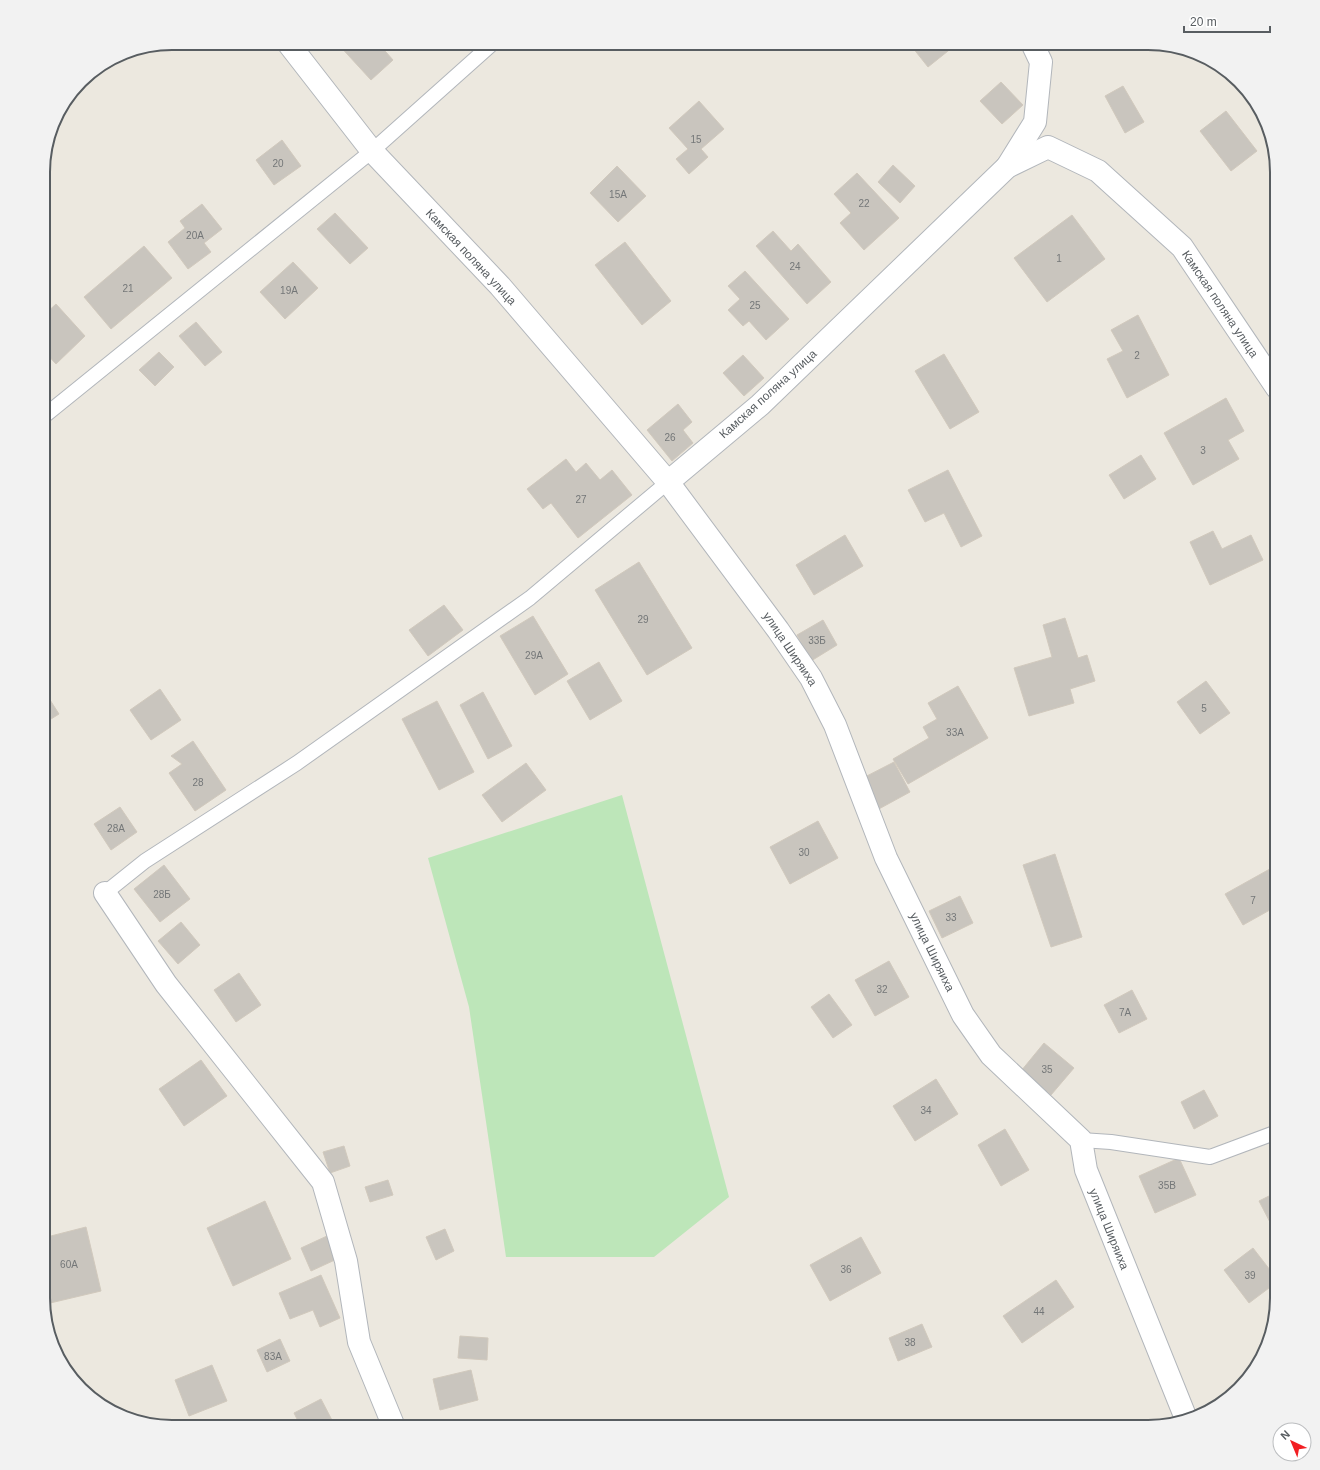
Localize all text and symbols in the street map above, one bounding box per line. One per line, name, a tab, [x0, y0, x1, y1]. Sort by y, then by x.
scale bar	[1184, 8, 1270, 34]
text: 20 m	[1190, 15, 1217, 29]
house number: 15	[690, 134, 702, 145]
house number: 20	[272, 158, 284, 169]
house number: 15А	[609, 189, 627, 200]
house number: 22	[858, 198, 870, 209]
street label: Камская поляна улица	[423, 206, 519, 308]
house number: 20А	[186, 230, 204, 241]
street label: Камская поляна улица	[1179, 248, 1261, 360]
house number: 1	[1056, 253, 1062, 264]
house number: 24	[789, 261, 801, 272]
house number: 21	[122, 283, 134, 294]
house number: 19А	[280, 285, 298, 296]
house number: 25	[749, 300, 761, 311]
street label: Камская поляна улица	[717, 346, 820, 441]
house number: 2	[1134, 350, 1140, 361]
house number: 26	[664, 432, 676, 443]
house number: 3	[1200, 445, 1206, 456]
house number: 27	[575, 494, 587, 505]
street label: улица Ширяиха	[760, 609, 820, 689]
house number: 29	[637, 614, 649, 625]
house number: 33Б	[808, 635, 826, 646]
house number: 29А	[525, 650, 543, 661]
house number: 5	[1201, 703, 1207, 714]
house number: 33А	[946, 727, 964, 738]
house number: 28	[192, 777, 204, 788]
house number: 28А	[107, 823, 125, 834]
house number: 30	[798, 847, 810, 858]
house number: 28Б	[153, 889, 171, 900]
house number: 7	[1250, 895, 1256, 906]
street label: улица Ширяиха	[907, 910, 957, 994]
house number: 33	[945, 912, 957, 923]
house number: 32	[876, 984, 888, 995]
house number: 7А	[1119, 1007, 1131, 1018]
house number: 35	[1041, 1064, 1053, 1075]
house number: 34	[920, 1105, 932, 1116]
house number: 35В	[1158, 1180, 1176, 1191]
street label: улица Ширяиха	[1086, 1186, 1132, 1272]
house number: 60А	[60, 1259, 78, 1270]
house number: 36	[840, 1264, 852, 1275]
house number: 39	[1244, 1270, 1256, 1281]
house number: 44	[1033, 1306, 1045, 1317]
house number: 38	[904, 1337, 916, 1348]
house number: 83А	[264, 1351, 282, 1362]
north arrow	[1272, 1422, 1312, 1462]
text: N	[1278, 1428, 1292, 1442]

